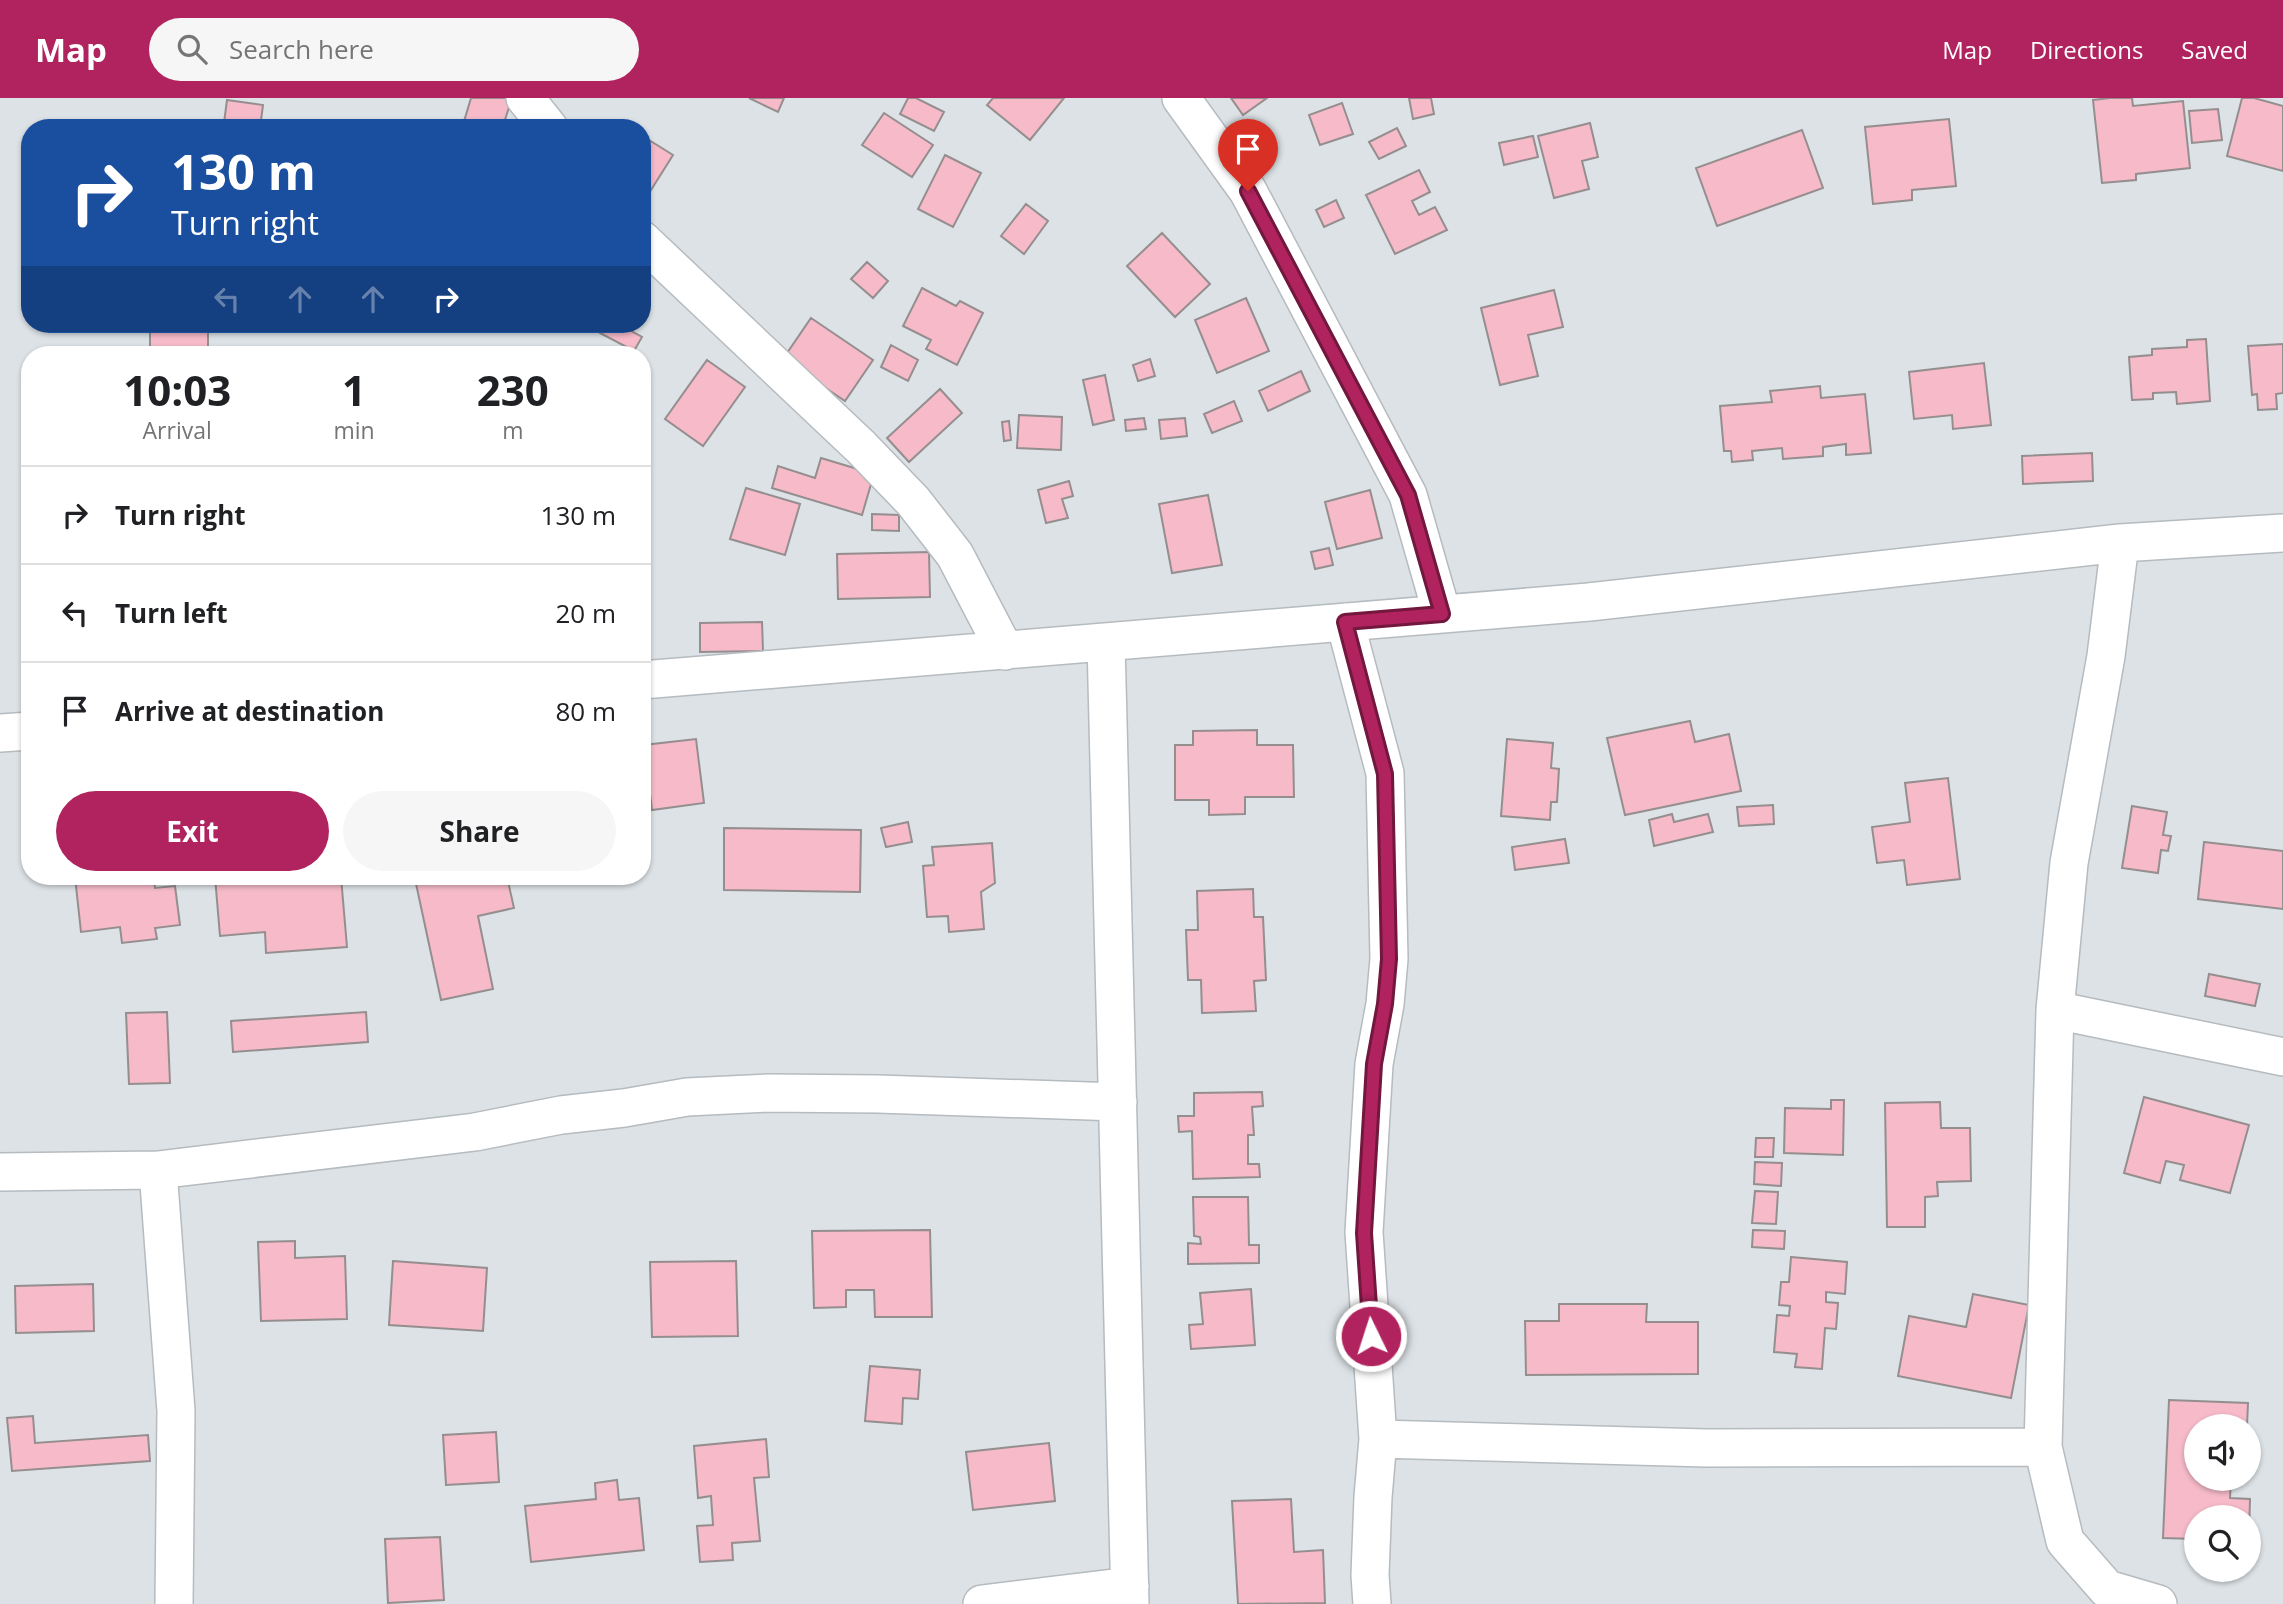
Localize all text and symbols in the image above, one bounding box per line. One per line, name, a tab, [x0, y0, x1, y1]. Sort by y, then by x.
search box	[149, 18, 639, 81]
text: Map	[35, 27, 107, 72]
icon: search	[173, 30, 211, 68]
text: Search here	[229, 31, 374, 67]
text: Map	[1942, 33, 1992, 66]
text: Directions	[2030, 33, 2143, 66]
text: Saved	[2181, 33, 2248, 66]
pin	[1218, 119, 1278, 191]
icon: arrive	[1229, 130, 1267, 168]
text: 130 m	[171, 138, 316, 204]
icon: right	[56, 147, 147, 238]
text: Turn right	[171, 201, 319, 244]
icon: left	[208, 280, 246, 318]
icon: ahead	[281, 280, 319, 318]
icon: ahead	[354, 280, 392, 318]
icon: right	[427, 280, 465, 318]
text: 10:03	[123, 361, 231, 418]
text: 1	[342, 361, 366, 418]
text: 230	[477, 361, 549, 418]
text: Arrival	[143, 414, 212, 446]
text: min	[333, 414, 375, 446]
text: m	[502, 414, 523, 446]
icon: right	[56, 496, 94, 534]
text: Turn right	[115, 497, 246, 533]
text: 130 m	[541, 497, 616, 533]
icon: left	[56, 594, 94, 632]
text: Turn left	[115, 595, 227, 631]
text: 20 m	[555, 595, 616, 631]
icon: arrive	[56, 692, 94, 730]
text: Arrive at destination	[115, 693, 384, 729]
text: 80 m	[555, 693, 616, 729]
button: Exit	[56, 791, 329, 871]
button: Share	[343, 791, 616, 871]
position arrow	[1334, 1299, 1408, 1373]
map controls	[2184, 1414, 2261, 1582]
button: sound	[2184, 1414, 2261, 1491]
button: search	[2184, 1505, 2261, 1582]

